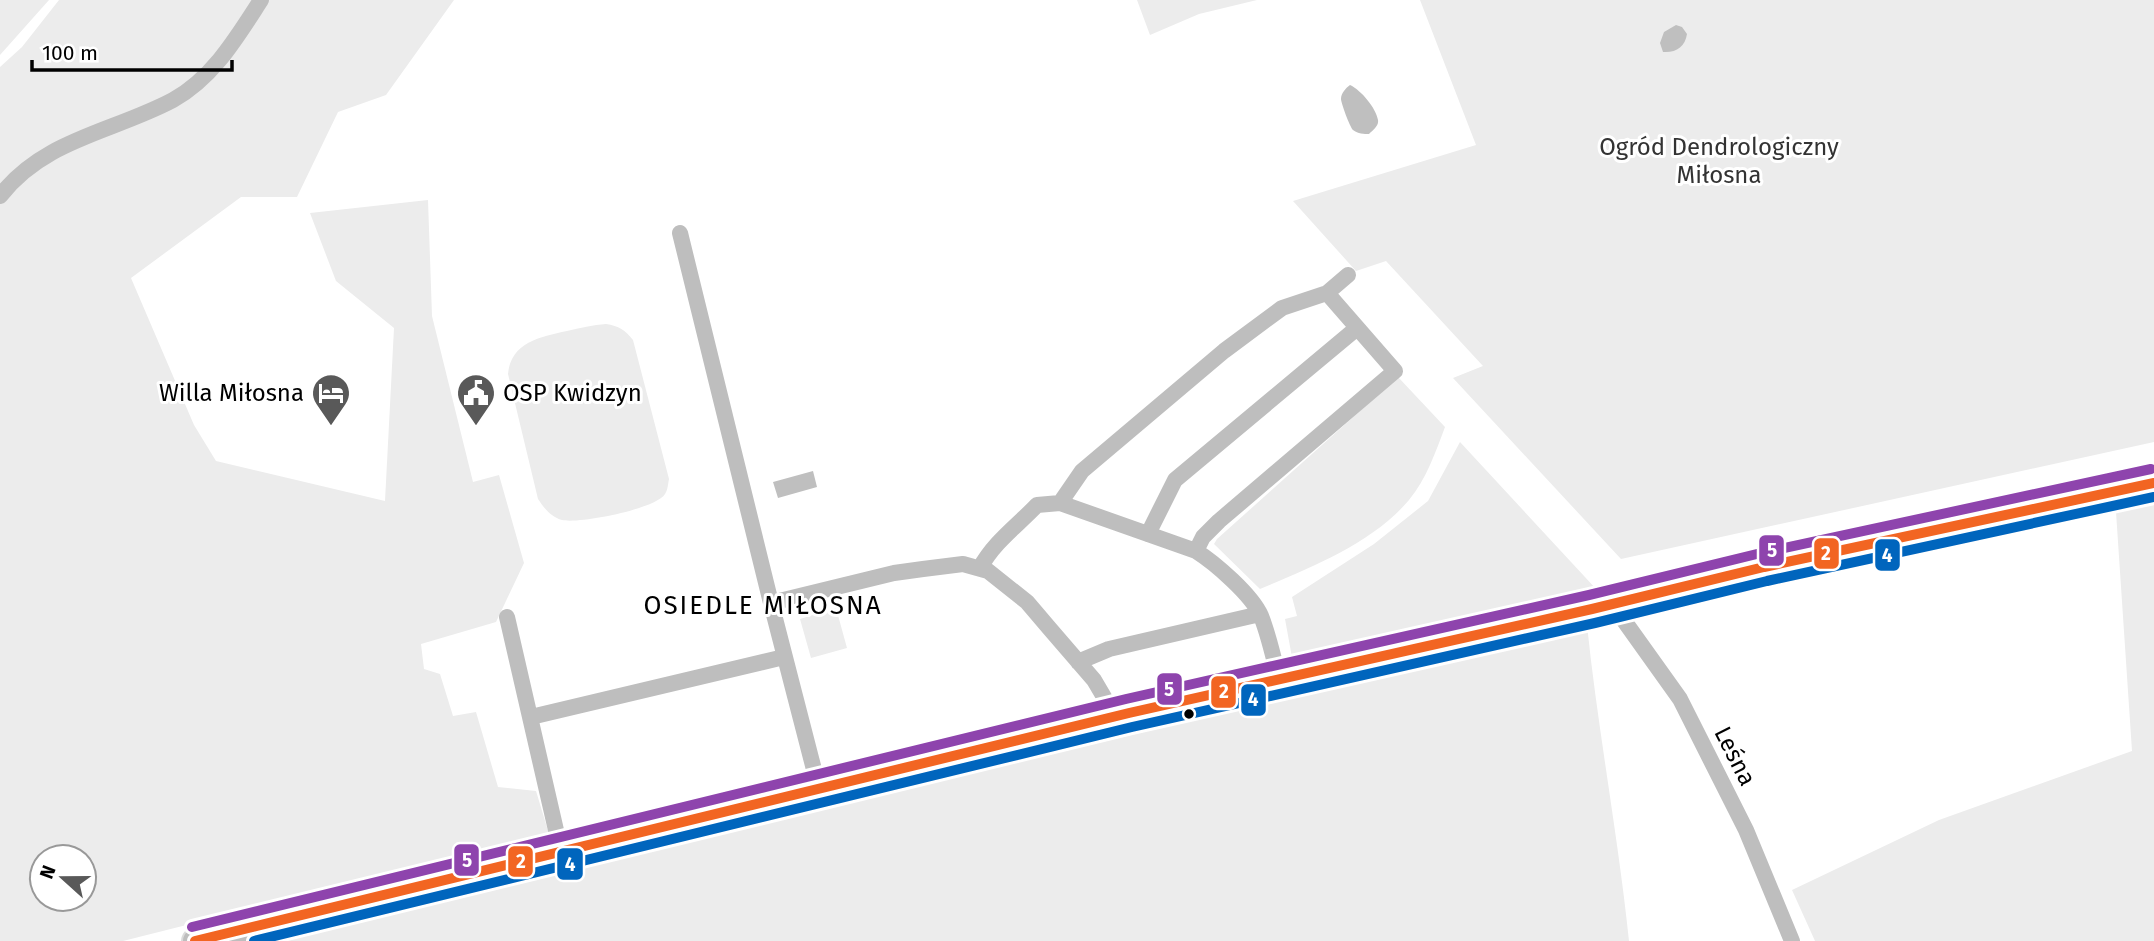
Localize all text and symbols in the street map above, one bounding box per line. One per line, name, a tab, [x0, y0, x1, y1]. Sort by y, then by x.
scale bar	[32, 28, 231, 72]
text: 100 m	[42, 40, 98, 66]
park label: Ogród Dendrologiczny Miłosna	[1599, 133, 1839, 189]
hotel icon: Willa Miłosna	[310, 372, 352, 427]
public building icon: OSP Kwidzyn	[455, 372, 497, 427]
place label: Willa Miłosna	[159, 379, 304, 407]
place label: OSP Kwidzyn	[503, 379, 642, 407]
line badge: 5	[1758, 534, 1785, 567]
line badge: 2	[1813, 537, 1840, 570]
line badge: 4	[1874, 538, 1901, 572]
text: 5	[1767, 539, 1777, 562]
text: 2	[1821, 542, 1831, 565]
text: 4	[1882, 544, 1893, 567]
district label: OSIEDLE MIŁOSNA	[643, 590, 883, 621]
line badge: 5	[1156, 672, 1183, 706]
line badge: 2	[1210, 675, 1237, 709]
text: 5	[1164, 678, 1174, 701]
text: 2	[1219, 680, 1229, 703]
line badge: 4	[1240, 683, 1267, 717]
text: 4	[1248, 688, 1259, 711]
unlabelled marker	[1182, 707, 1196, 721]
street label: Leśna	[1708, 722, 1762, 790]
north arrow	[28, 843, 98, 913]
line badge: 5	[453, 843, 480, 877]
line badge: 2	[507, 845, 534, 878]
line badge: 4	[556, 847, 584, 881]
text: 5	[462, 849, 472, 872]
text: 2	[516, 850, 526, 873]
text: 4	[565, 853, 576, 876]
text: N	[35, 862, 61, 882]

